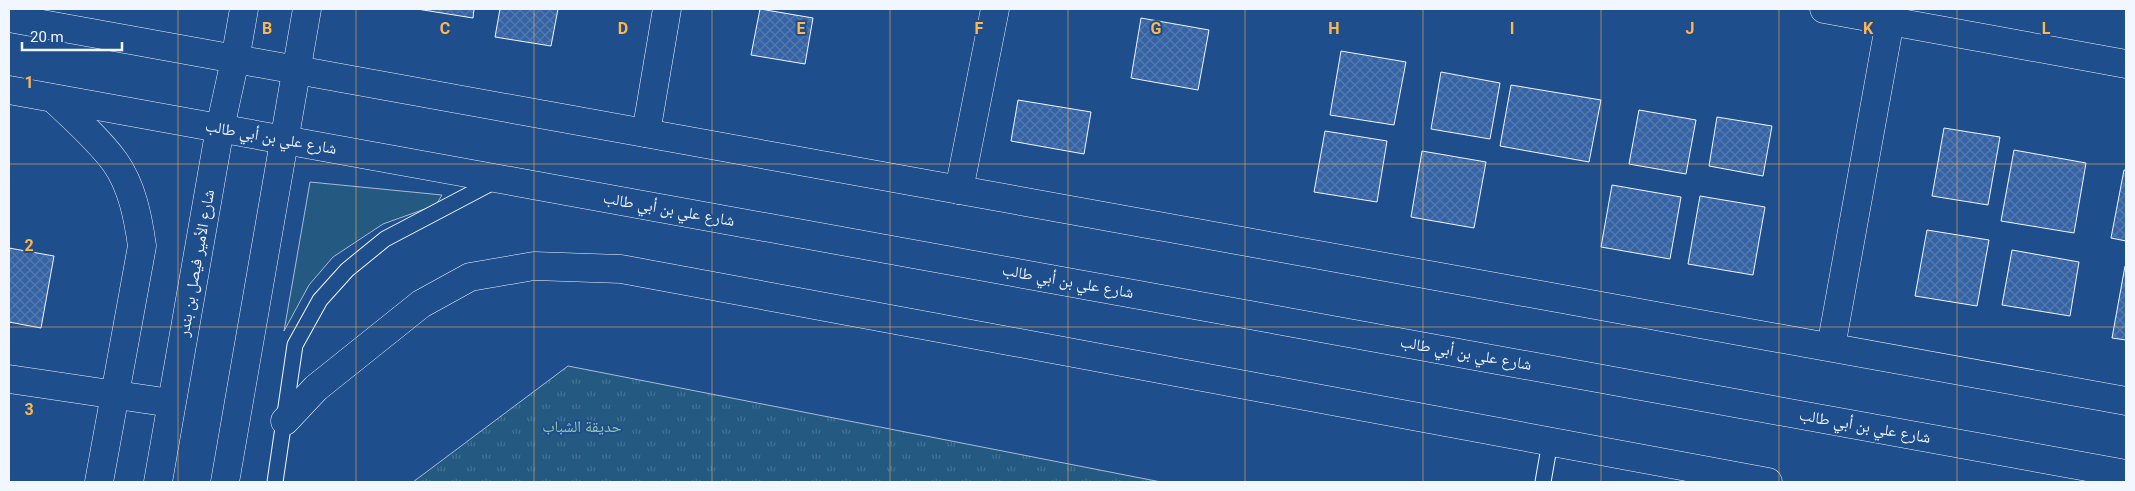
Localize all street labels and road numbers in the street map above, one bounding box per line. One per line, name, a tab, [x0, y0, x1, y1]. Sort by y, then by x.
street label: شارع علي بن أبي طالب	[203, 116, 338, 161]
street label: شارع الأمير فيصل بن بندر	[174, 188, 219, 339]
street label: شارع علي بن أبي طالب	[601, 188, 736, 233]
street label: شارع علي بن أبي طالب	[1000, 260, 1135, 305]
street label: شارع علي بن أبي طالب	[1398, 332, 1533, 377]
street label: شارع علي بن أبي طالب	[1797, 405, 1932, 450]

